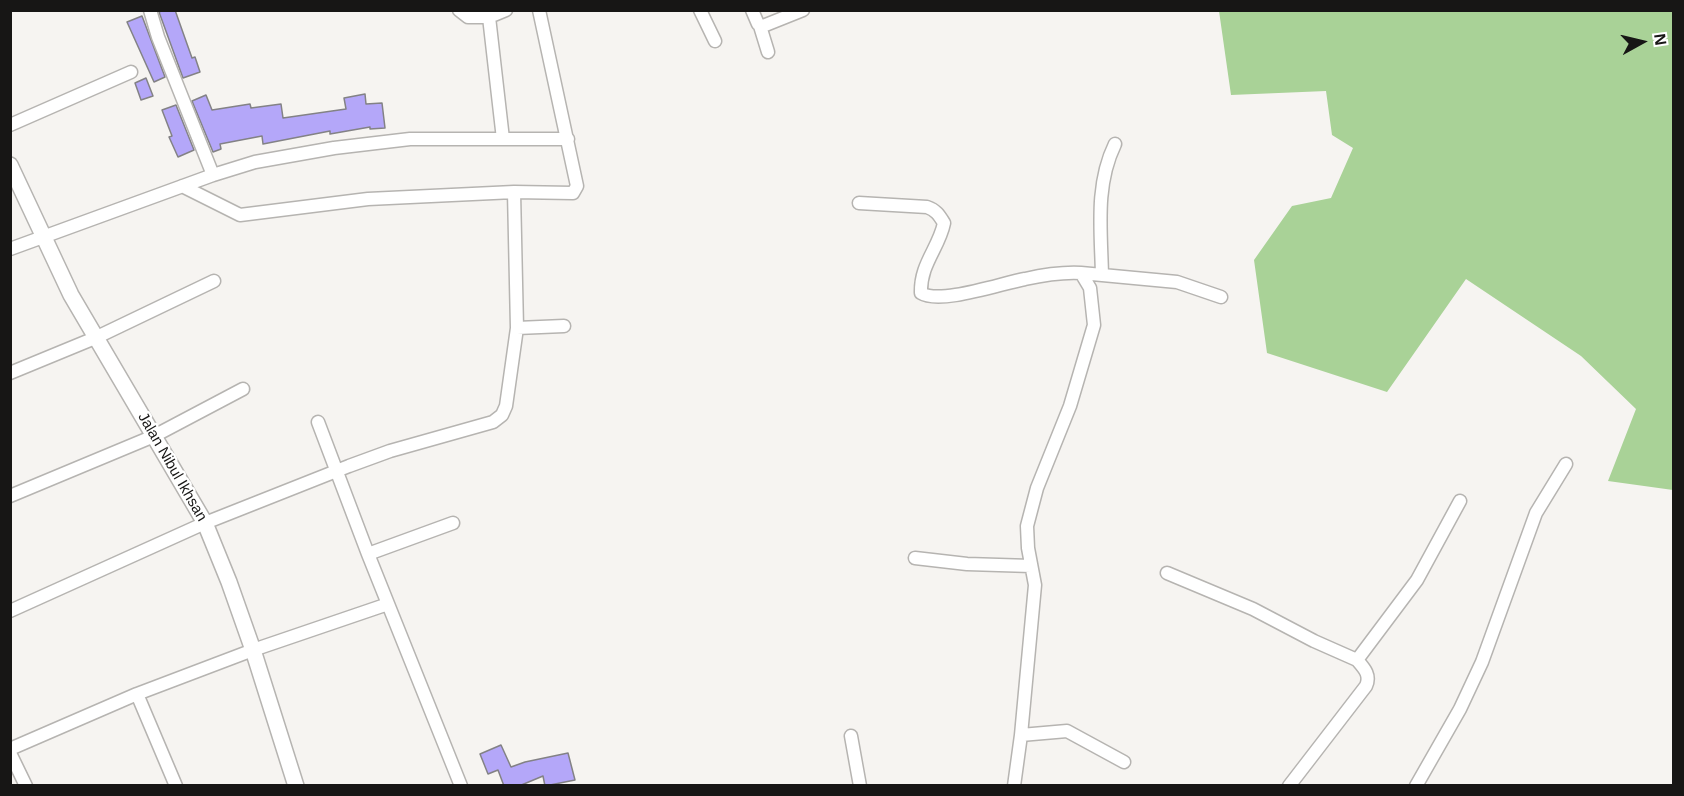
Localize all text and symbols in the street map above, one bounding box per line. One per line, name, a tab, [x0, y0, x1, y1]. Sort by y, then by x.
north arrow	[1612, 12, 1672, 72]
text: N	[1651, 33, 1670, 46]
street label: Jalan Nibul Ikhsan	[134, 409, 210, 525]

